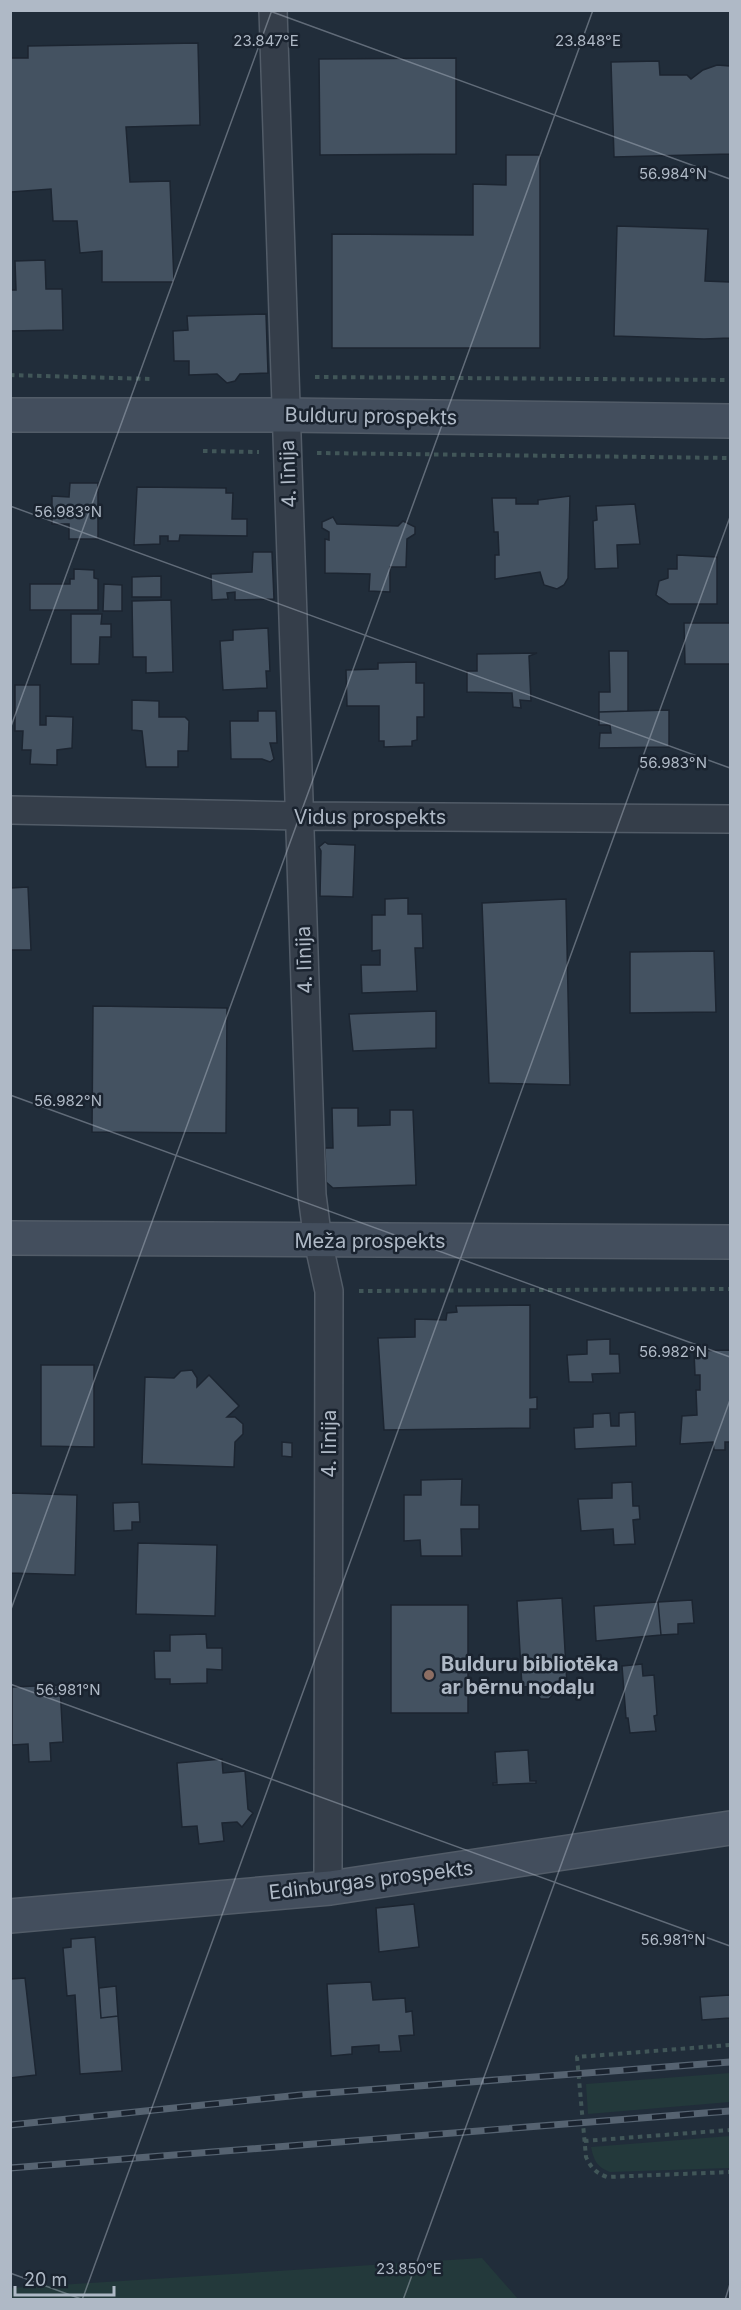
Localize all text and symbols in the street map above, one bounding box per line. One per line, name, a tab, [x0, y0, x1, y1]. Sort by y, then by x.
text: 23.847°E	[233, 31, 299, 50]
text: 23.848°E	[555, 31, 621, 50]
text: 56.984°N	[639, 164, 707, 183]
street label: Bulduru prospekts	[285, 402, 457, 430]
street label: 4. līnija	[275, 440, 301, 508]
text: 56.983°N	[34, 502, 102, 521]
text: 56.983°N	[639, 753, 707, 772]
street label: Vidus prospekts	[294, 805, 446, 829]
street label: 4. līnija	[291, 926, 317, 994]
text: 56.982°N	[34, 1091, 102, 1110]
street label: Meža prospekts	[294, 1229, 446, 1253]
text: 56.982°N	[639, 1342, 707, 1361]
street label: 4. līnija	[317, 1410, 341, 1478]
place label: Bulduru bibliotēka ar bērnu nodaļu	[441, 1652, 619, 1699]
marker: Bulduru bibliotēka ar bērnu nodaļu	[422, 1668, 436, 1682]
text: 56.981°N	[36, 1680, 100, 1699]
street label: Edinburgas prospekts	[267, 1856, 475, 1904]
text: 56.981°N	[641, 1930, 705, 1949]
scale bar	[15, 2259, 114, 2297]
text: 23.850°E	[376, 2259, 442, 2278]
text: 20 m	[24, 2269, 67, 2290]

